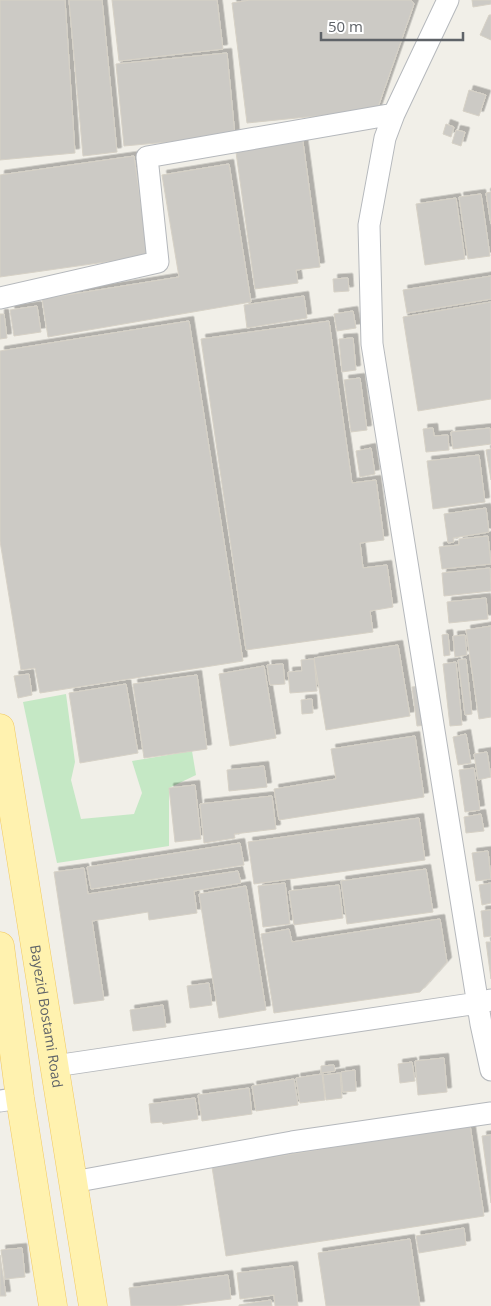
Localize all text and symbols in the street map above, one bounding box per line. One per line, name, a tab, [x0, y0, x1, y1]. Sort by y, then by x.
scale bar	[321, 10, 464, 42]
text: 50 m	[328, 16, 363, 36]
street label: Bayezid Bostami Road	[26, 943, 68, 1089]

